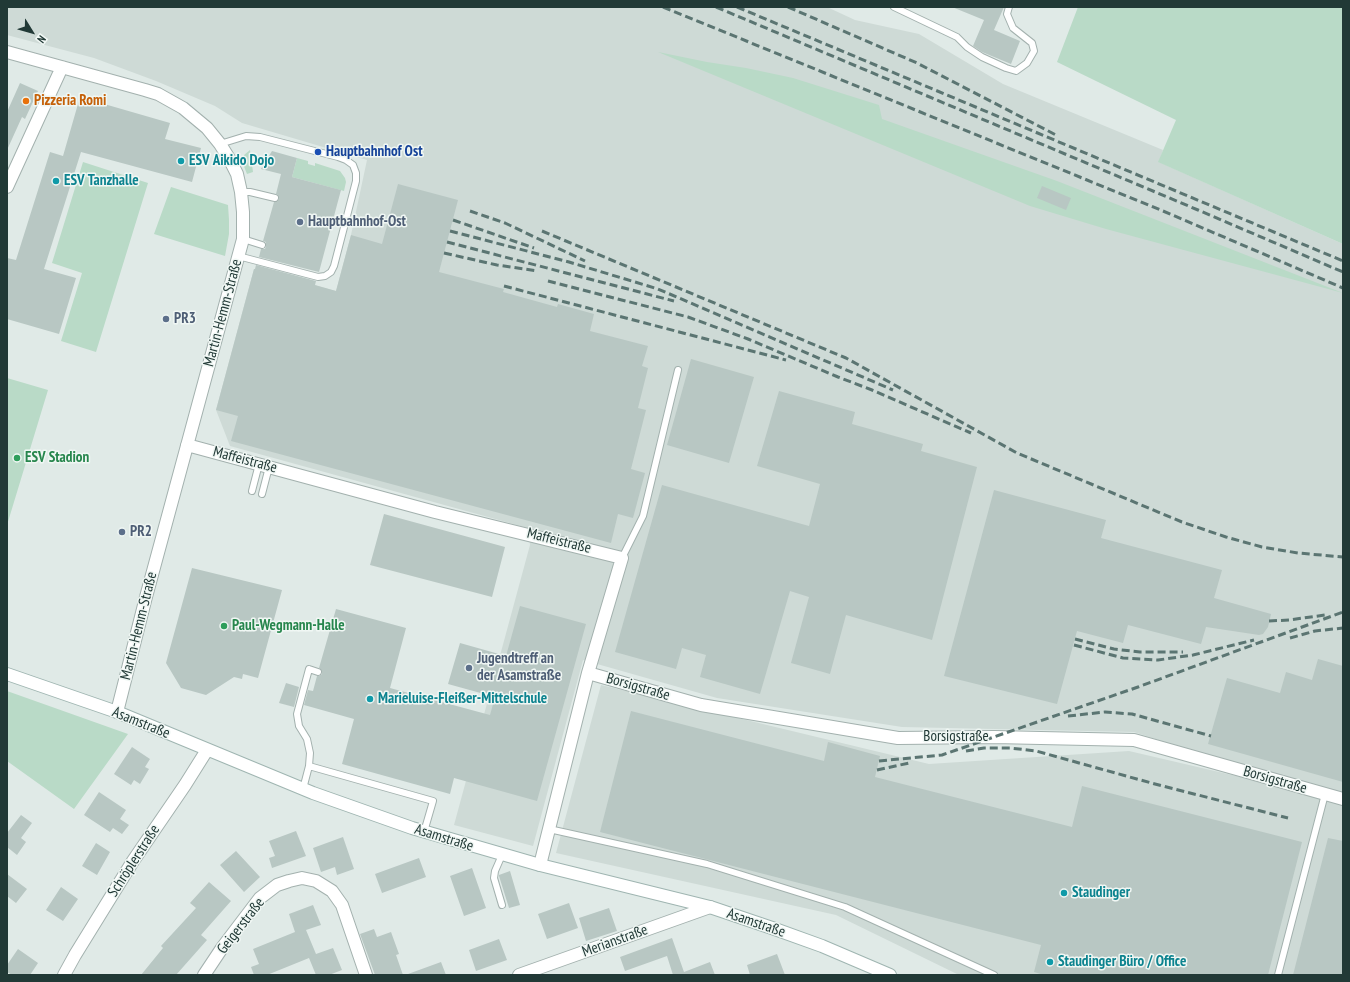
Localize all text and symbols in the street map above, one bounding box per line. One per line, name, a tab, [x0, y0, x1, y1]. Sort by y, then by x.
north arrow	[12, 12, 52, 52]
text: N	[34, 33, 49, 46]
place label: Pizzeria Romi	[34, 92, 106, 110]
marker: Pizzeria Romi	[21, 96, 31, 106]
place label: Hauptbahnhof Ost	[326, 143, 423, 161]
marker: Hauptbahnhof Ost	[313, 147, 323, 157]
place label: ESV Aikido Dojo	[189, 152, 274, 170]
marker: ESV Aikido Dojo	[176, 156, 186, 166]
place label: ESV Tanzhalle	[64, 172, 139, 190]
marker: ESV Tanzhalle	[51, 176, 61, 186]
place label: Hauptbahnhof-Ost	[308, 213, 406, 231]
marker: Hauptbahnhof-Ost	[295, 217, 305, 227]
street label: Martin-Hemm-Straße	[200, 257, 246, 369]
place label: PR3	[174, 310, 196, 328]
marker: PR3	[161, 314, 171, 324]
street label: Maffeistraße	[211, 443, 279, 477]
place label: ESV Stadion	[25, 449, 89, 467]
marker: ESV Stadion	[12, 453, 22, 463]
place label: PR2	[130, 523, 152, 541]
street label: Maffeistraße	[525, 524, 593, 558]
marker: PR2	[117, 527, 127, 537]
street label: Martin-Hemm-Straße	[117, 570, 161, 682]
place label: Paul-Wegmann-Halle	[232, 617, 345, 635]
marker: Paul-Wegmann-Halle	[219, 621, 229, 631]
place label: Jugendtreff an der Asamstraße	[477, 650, 561, 685]
marker: Jugendtreff an der Asamstraße	[464, 663, 474, 673]
street label: Borsigstraße	[604, 669, 672, 705]
place label: Marieluise-Fleißer-Mittelschule	[378, 690, 547, 708]
marker: Marieluise-Fleißer-Mittelschule	[365, 694, 375, 704]
street label: Asamstraße	[109, 703, 173, 743]
street label: Borsigstraße	[923, 728, 989, 746]
street label: Borsigstraße	[1241, 762, 1309, 798]
street label: Asamstraße	[412, 821, 476, 855]
street label: Schröplerstraße	[104, 822, 164, 900]
place label: Staudinger	[1072, 884, 1130, 902]
marker: Staudinger	[1059, 888, 1069, 898]
street label: Geigerstraße	[213, 894, 269, 958]
street label: Asamstraße	[724, 905, 788, 941]
street label: Merianstraße	[580, 921, 650, 961]
place label: Staudinger Büro / Office	[1058, 953, 1186, 971]
marker: Staudinger Büro / Office	[1045, 957, 1055, 967]

